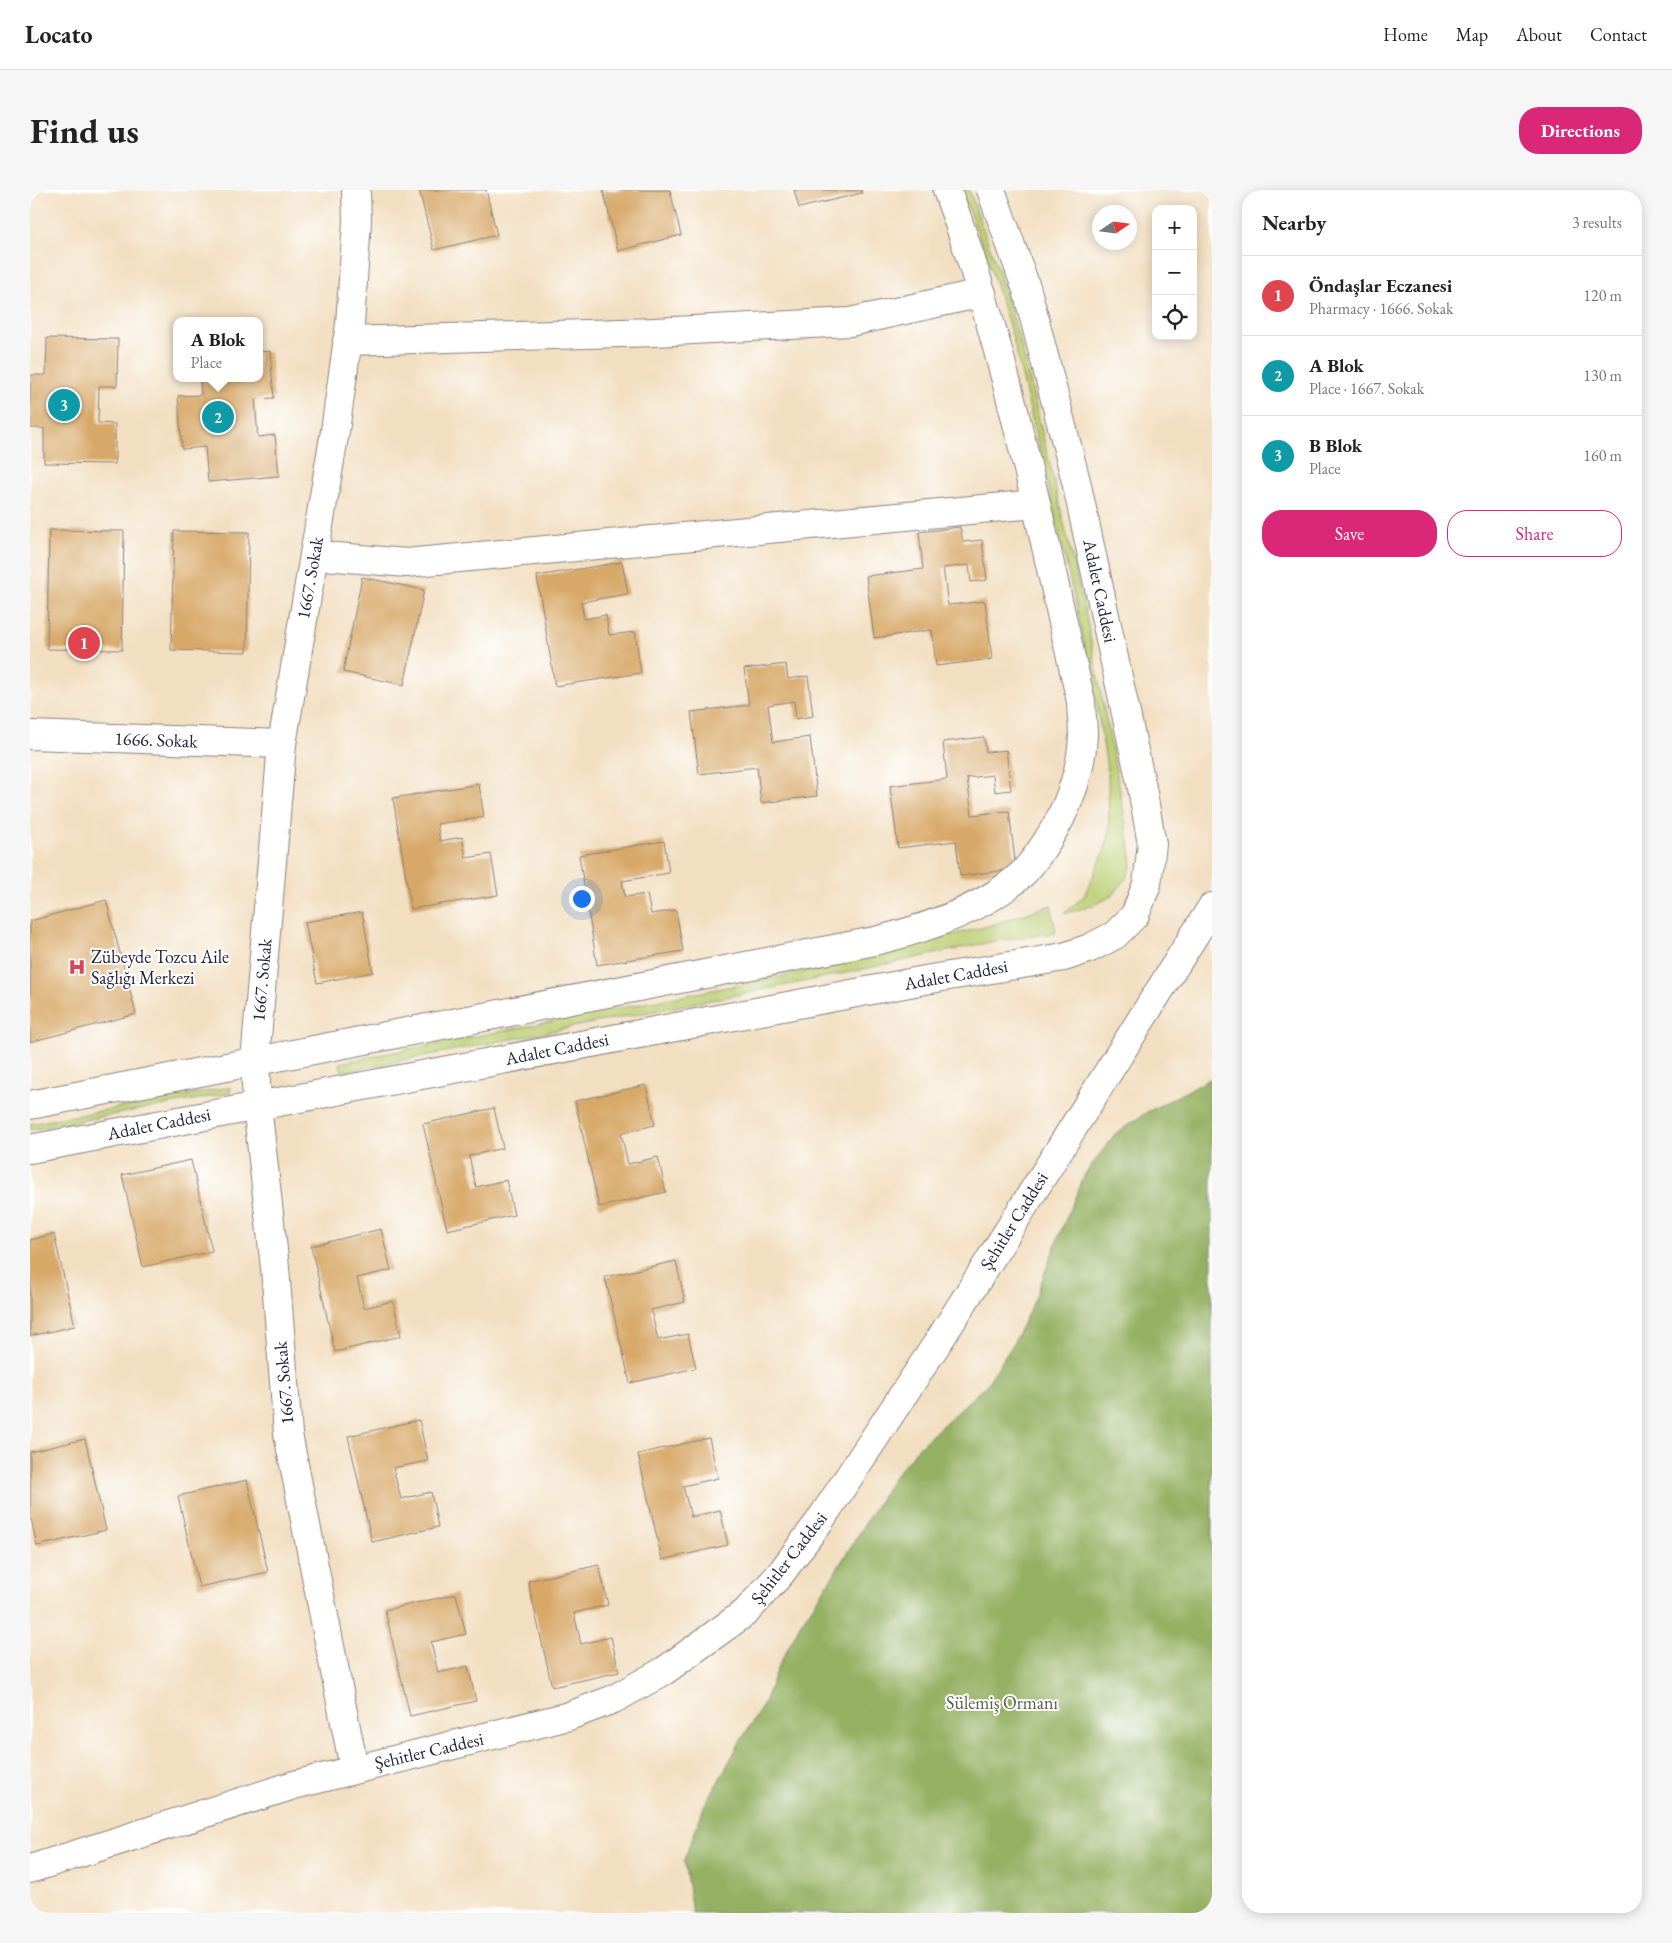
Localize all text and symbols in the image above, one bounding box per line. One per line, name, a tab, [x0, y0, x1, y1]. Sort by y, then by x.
text: Locato	[25, 19, 93, 50]
text: Home	[1383, 23, 1428, 46]
text: Map	[1456, 23, 1488, 46]
text: About	[1516, 23, 1562, 46]
text: Contact	[1590, 23, 1647, 46]
button: Directions	[1519, 107, 1642, 154]
text: Find us	[30, 108, 139, 153]
north arrow	[1092, 205, 1137, 250]
map controls	[1152, 205, 1197, 340]
button: +	[1152, 205, 1197, 250]
text: Nearby	[1262, 209, 1326, 236]
text: 3 results	[1572, 212, 1622, 233]
button: −	[1152, 250, 1197, 295]
text: Öndaşlar Eczanesi	[1309, 273, 1452, 298]
text: 1	[1274, 285, 1282, 306]
text: 120 m	[1583, 285, 1622, 306]
button: locate	[1152, 295, 1197, 340]
text: Pharmacy · 1666. Sokak	[1309, 298, 1454, 319]
popup	[173, 317, 263, 382]
text: A Blok	[191, 327, 245, 352]
text: Place	[191, 352, 222, 373]
text: A Blok	[1309, 353, 1364, 378]
text: 2	[1274, 365, 1282, 386]
text: 130 m	[1583, 365, 1622, 386]
text: Place · 1667. Sokak	[1309, 378, 1424, 399]
pin: 3	[48, 386, 80, 424]
pin: 2	[202, 398, 234, 436]
text: B Blok	[1309, 433, 1362, 458]
text: 3	[1274, 445, 1282, 466]
text: 160 m	[1583, 445, 1622, 466]
text: Place	[1309, 458, 1341, 479]
button: Save	[1262, 510, 1437, 557]
button: Share	[1447, 510, 1622, 557]
street label: 1667. Sokak	[291, 534, 328, 621]
street label: Adalet Caddesi	[1078, 536, 1123, 645]
pin: 1	[68, 624, 100, 662]
street label: 1666. Sokak	[114, 727, 199, 752]
your location	[569, 886, 595, 912]
street label: 1667. Sokak	[246, 937, 277, 1022]
place label: Zübeyde Tozcu Aile Sağlığı Merkezi	[91, 945, 229, 989]
street label: Adalet Caddesi	[901, 954, 1010, 995]
hospital icon: Zübeyde Tozcu Aile Sağlığı Merkezi	[67, 957, 87, 977]
street label: Adalet Caddesi	[502, 1027, 611, 1070]
street label: Adalet Caddesi	[104, 1102, 213, 1145]
street label: Şehitler Caddesi	[974, 1167, 1053, 1274]
street label: 1667. Sokak	[268, 1340, 299, 1426]
street label: Şehitler Caddesi	[745, 1506, 832, 1609]
park label: Sülemiş Ormanı	[946, 1691, 1059, 1714]
street label: Şehitler Caddesi	[372, 1727, 486, 1774]

